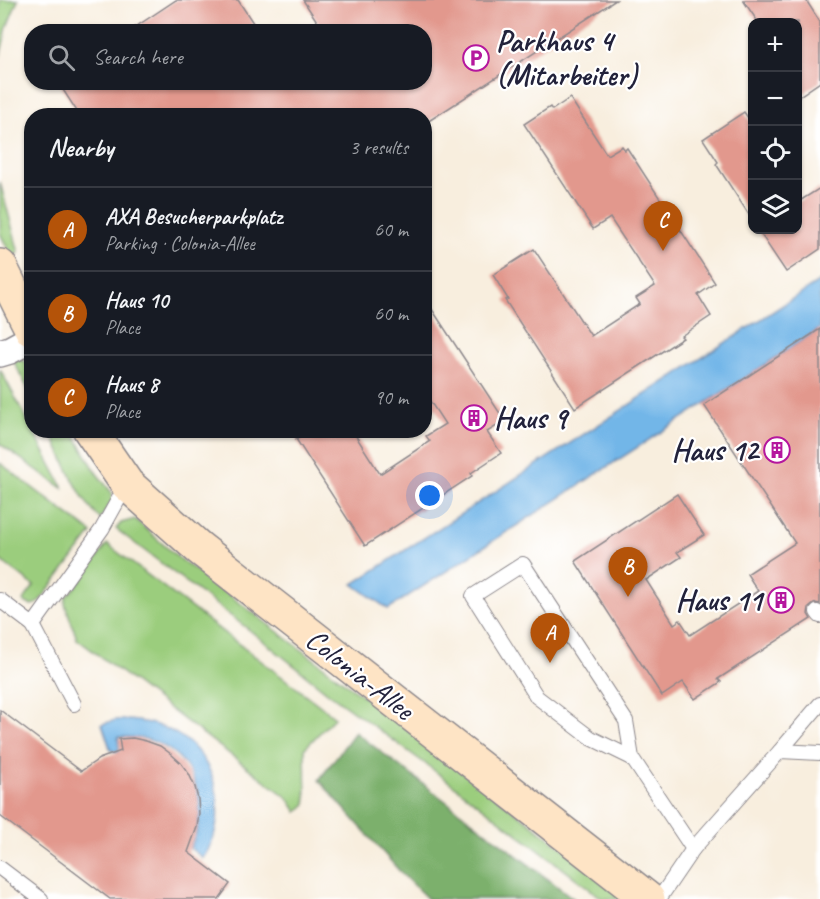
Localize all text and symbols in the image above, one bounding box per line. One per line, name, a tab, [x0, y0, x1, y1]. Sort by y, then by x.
map controls	[748, 18, 802, 234]
button: +	[748, 18, 802, 72]
place label: Parkhaus 4 (Mitarbeiter)	[496, 22, 639, 94]
search box	[24, 24, 432, 90]
icon: search	[45, 41, 78, 74]
text: Search here	[93, 43, 183, 71]
parking icon: Parkhaus 4 (Mitarbeiter)	[461, 43, 491, 73]
button: −	[748, 72, 802, 126]
button: locate	[748, 126, 802, 180]
text: Nearby	[48, 131, 113, 164]
text: 3 results	[349, 135, 408, 160]
button: layers	[748, 180, 802, 234]
pin: C	[644, 202, 682, 251]
text: AXA Besucherparkplatz	[105, 203, 282, 231]
text: A	[62, 217, 73, 242]
text: 60 m	[374, 217, 408, 242]
text: Parking · Colonia-Allee	[105, 231, 255, 256]
text: Haus 10	[105, 287, 168, 315]
text: B	[62, 301, 73, 326]
text: 60 m	[374, 301, 408, 326]
text: Place	[105, 315, 140, 340]
text: Haus 8	[105, 371, 159, 399]
text: C	[63, 385, 72, 410]
text: 90 m	[374, 385, 408, 410]
text: Place	[105, 399, 140, 424]
place label: Haus 9	[494, 399, 570, 437]
building icon: Haus 9	[459, 403, 489, 433]
place label: Haus 12	[672, 431, 760, 469]
building icon: Haus 12	[762, 435, 792, 465]
your location	[415, 481, 444, 510]
pin: B	[608, 548, 648, 597]
place label: Haus 11	[676, 581, 765, 619]
building icon: Haus 11	[766, 585, 796, 615]
pin: A	[530, 614, 570, 663]
street label: Colonia-Allee	[298, 620, 424, 729]

